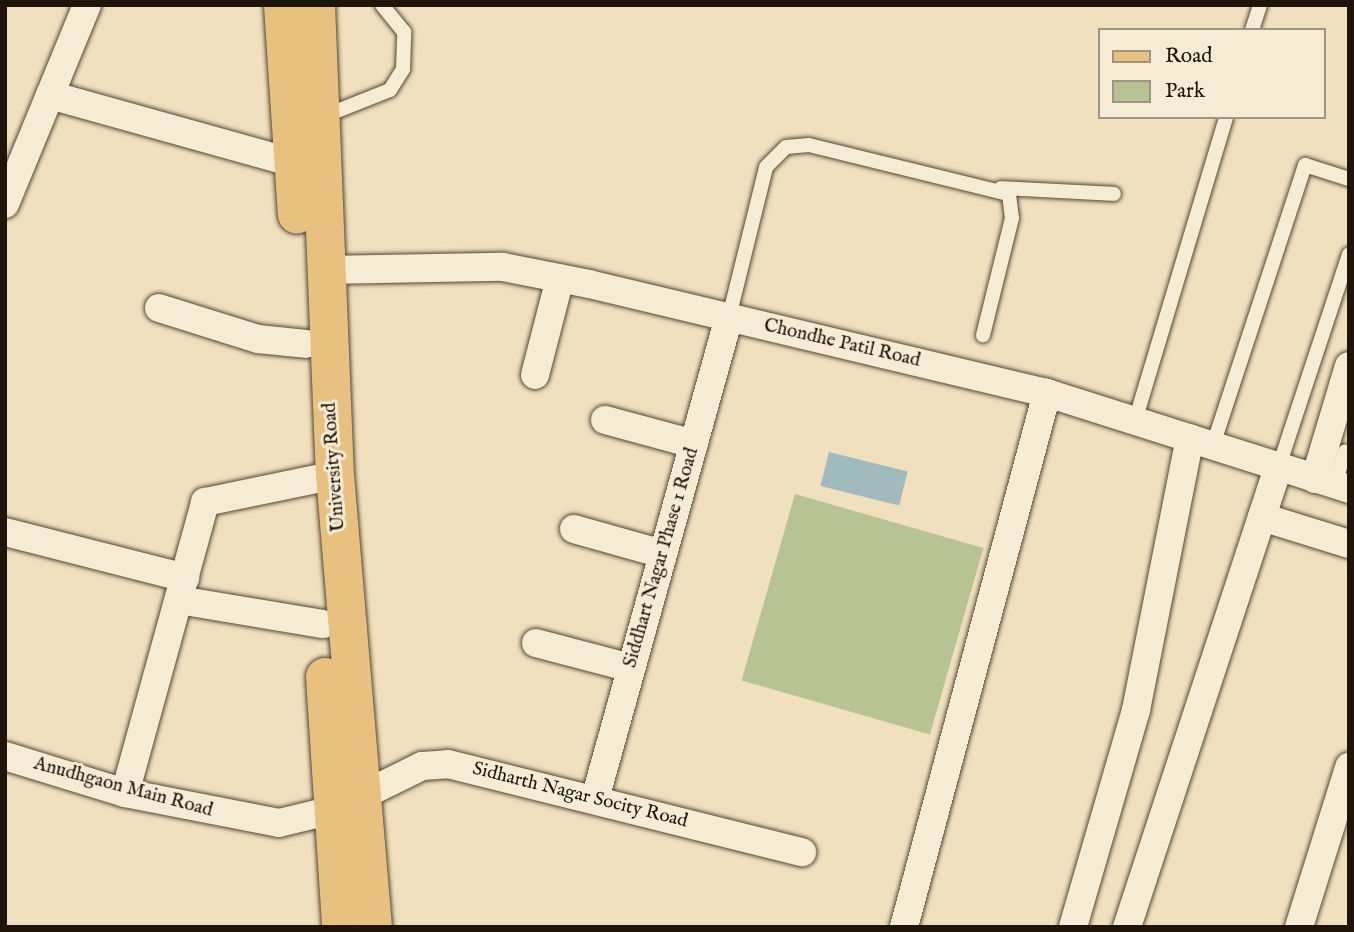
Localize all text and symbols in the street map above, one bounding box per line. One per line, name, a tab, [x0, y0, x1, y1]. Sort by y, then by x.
legend	[1098, 28, 1326, 119]
text: Road	[1165, 43, 1212, 70]
text: Park	[1165, 78, 1205, 105]
street label: Chondhe Patil Road	[762, 315, 922, 373]
street label: University Road	[319, 402, 351, 532]
street label: Siddhart Nagar Phase 1 Road	[620, 445, 704, 671]
street label: Anudhgaon Main Road	[31, 753, 215, 823]
street label: Sidharth Nagar Socity Road	[470, 758, 690, 834]

